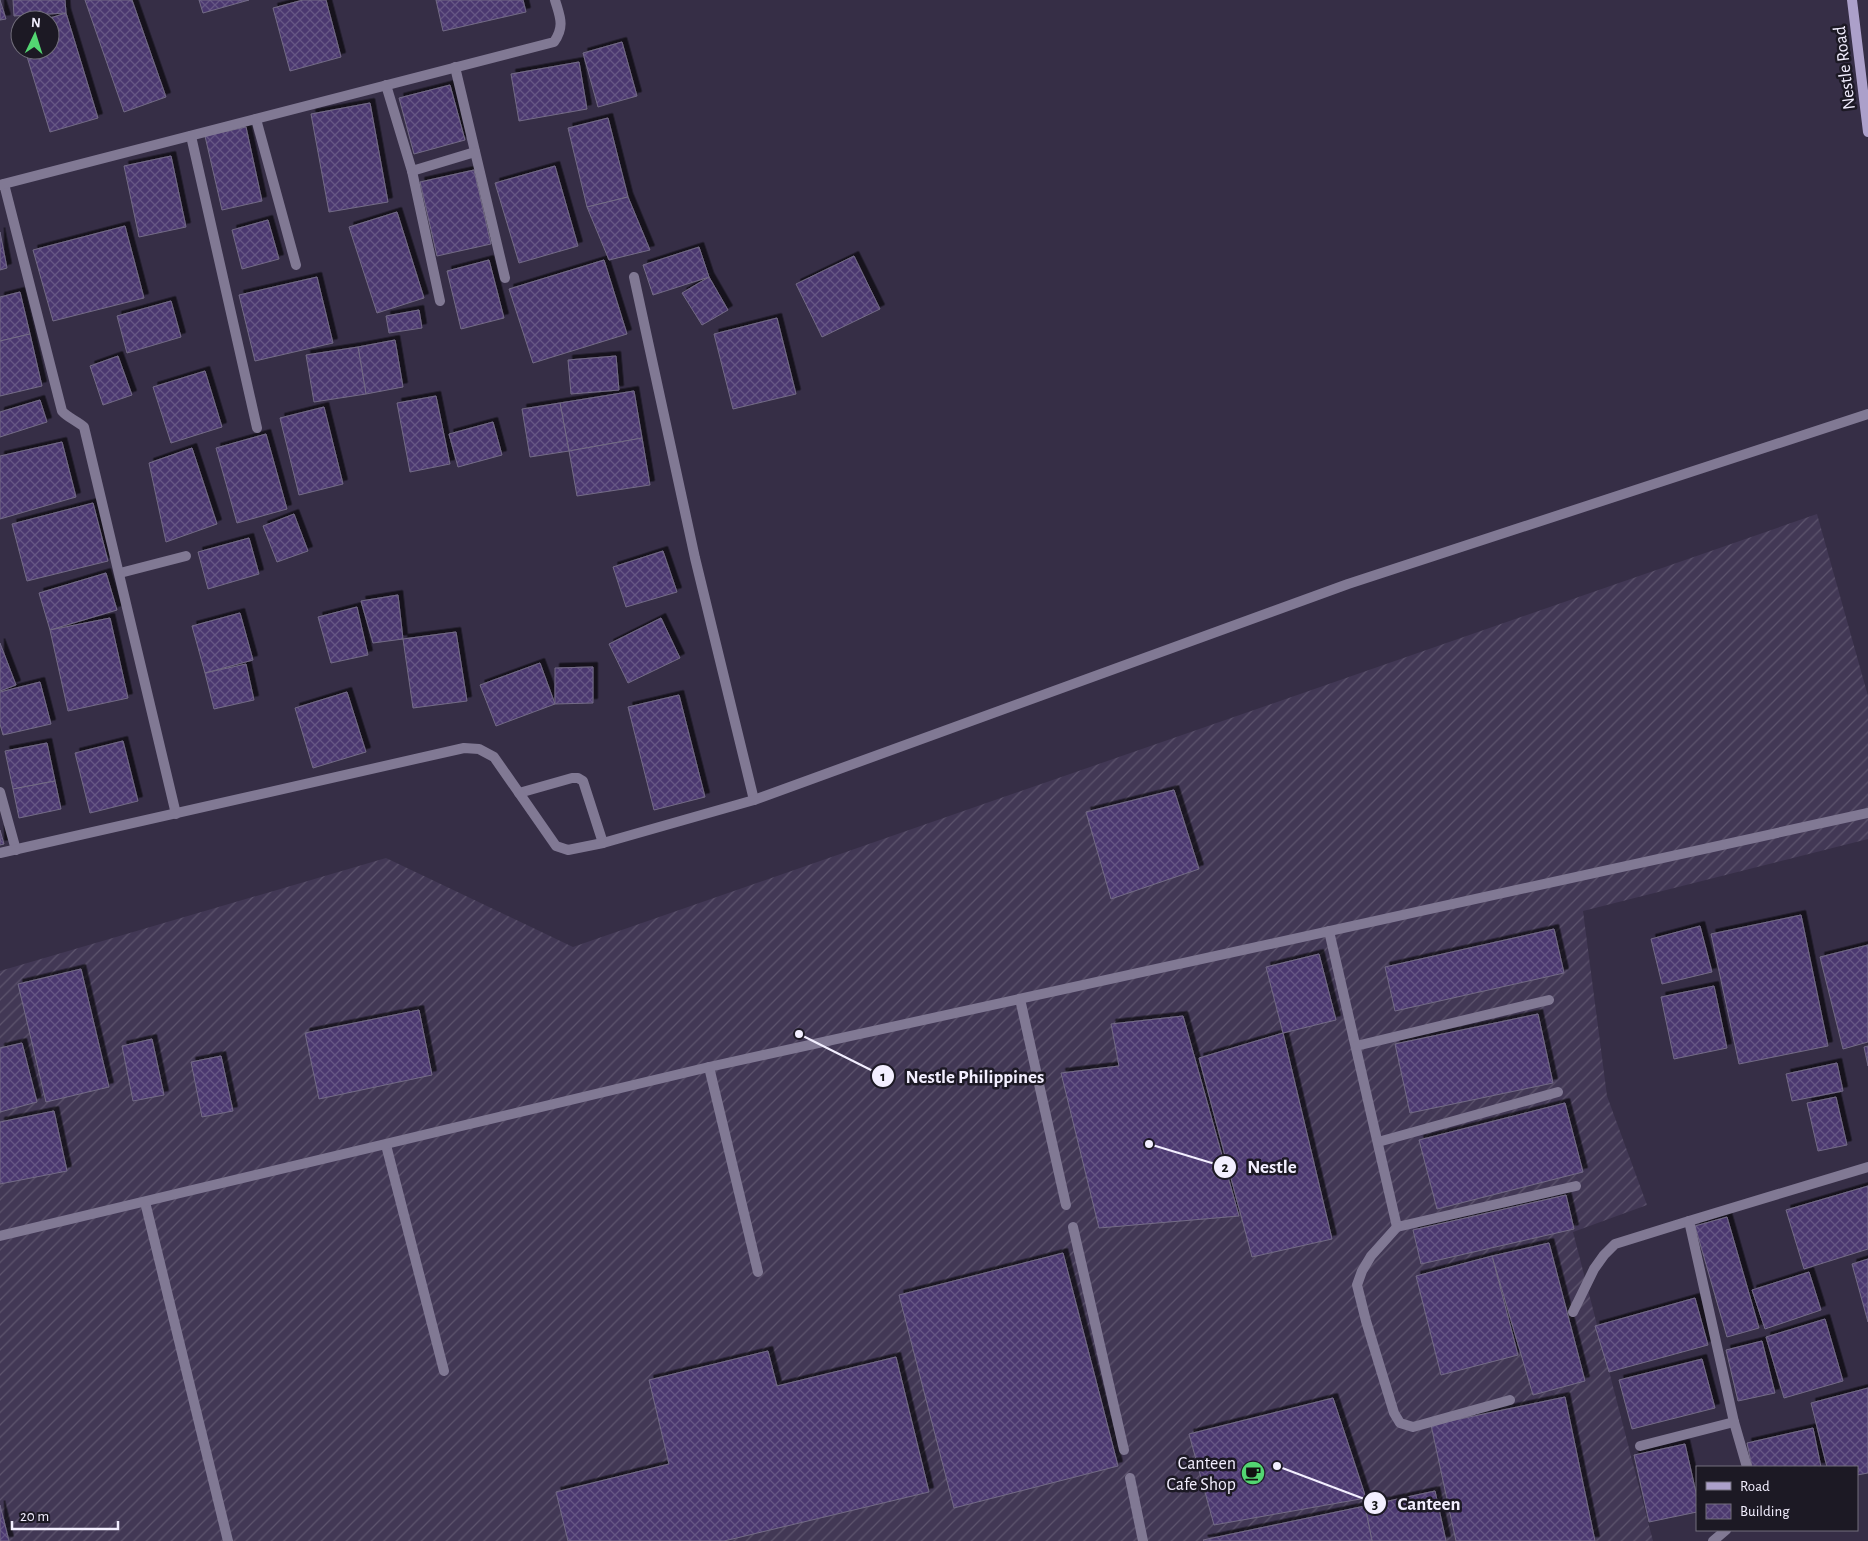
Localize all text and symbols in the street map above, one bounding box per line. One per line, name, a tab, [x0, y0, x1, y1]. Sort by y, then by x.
north arrow	[10, 10, 60, 60]
text: N	[30, 16, 41, 30]
street label: Nestle Road	[1831, 25, 1859, 111]
callout: Nestle Philippines	[871, 1059, 1054, 1093]
text: Nestle Philippines	[906, 1068, 1044, 1087]
text: 1	[880, 1069, 886, 1084]
callout: Nestle	[1212, 1150, 1307, 1184]
text: Nestle	[1247, 1158, 1297, 1177]
text: 2	[1221, 1160, 1229, 1175]
place label: Canteen Cafe Shop	[1166, 1455, 1236, 1494]
cafe icon: Canteen Cafe Shop	[1240, 1460, 1266, 1486]
legend	[1696, 1466, 1858, 1531]
text: Road	[1740, 1479, 1770, 1494]
callout: Canteen	[1363, 1486, 1471, 1520]
text: Canteen	[1397, 1495, 1461, 1514]
text: 3	[1372, 1497, 1378, 1512]
scale bar	[12, 1498, 119, 1530]
text: Building	[1740, 1504, 1790, 1519]
text: 20 m	[20, 1509, 49, 1524]

